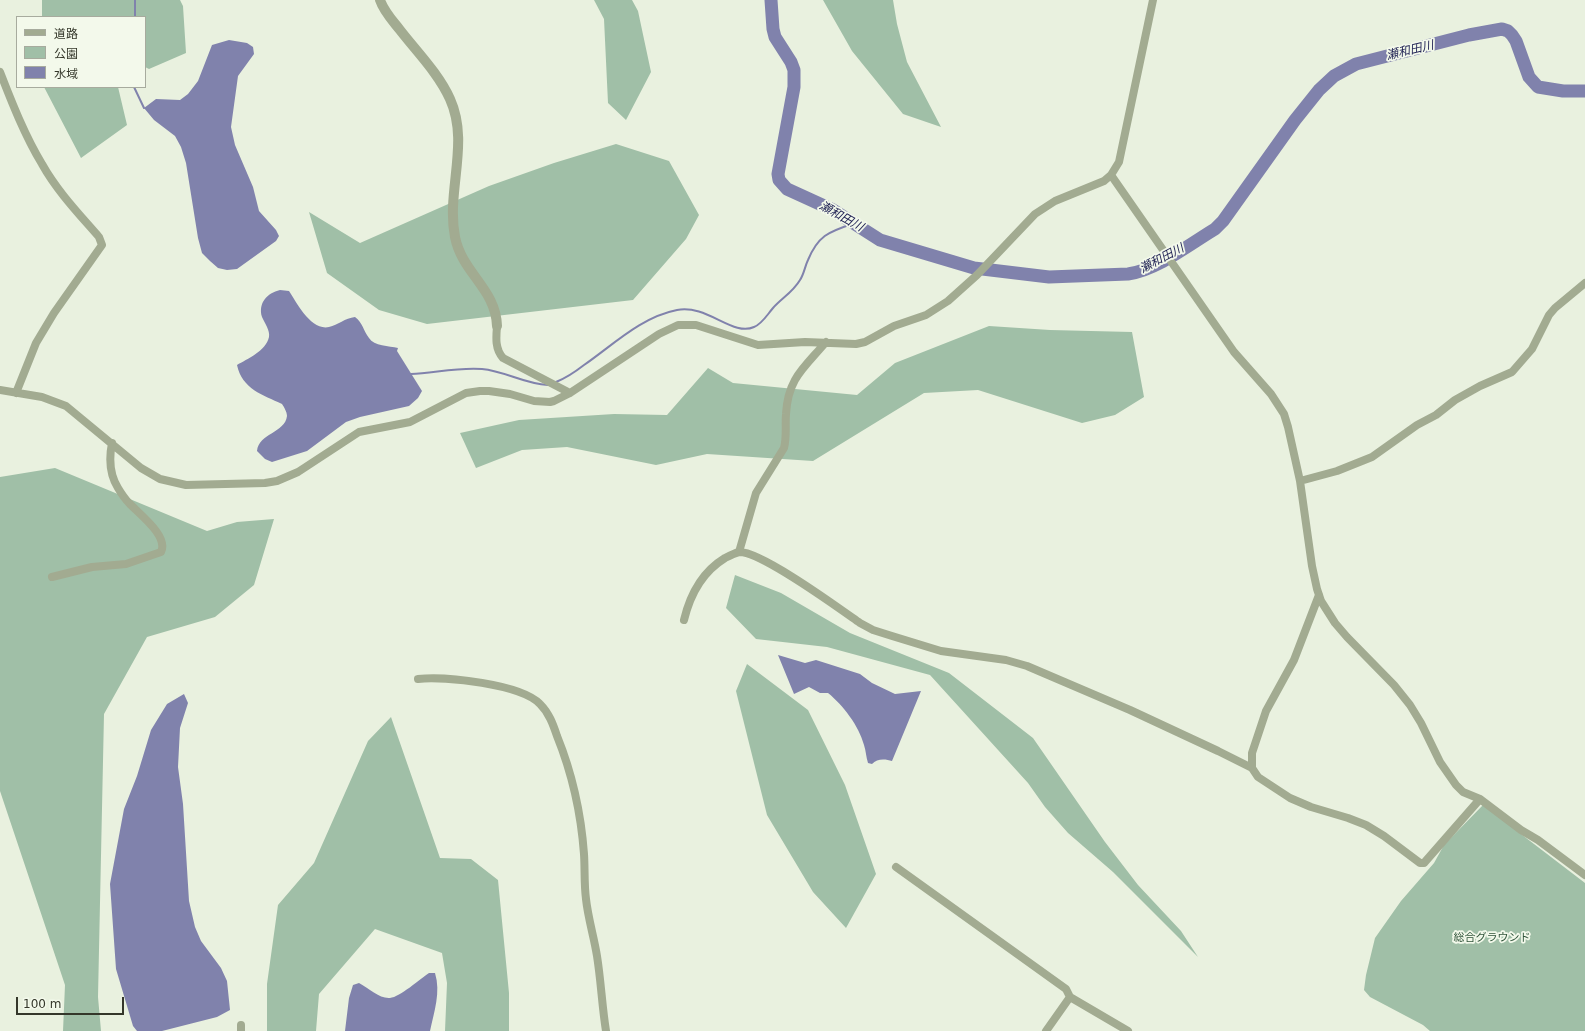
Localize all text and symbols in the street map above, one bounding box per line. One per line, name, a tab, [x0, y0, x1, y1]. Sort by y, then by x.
legend	[16, 16, 146, 88]
text: 道路	[54, 27, 78, 41]
water label: 瀬和田川	[1385, 39, 1435, 63]
text: 公園	[54, 47, 78, 61]
text: 水域	[54, 67, 78, 81]
water label: 瀬和田川	[817, 199, 865, 235]
water label: 瀬和田川	[1137, 241, 1187, 277]
park label: 総合グラウンド	[1454, 931, 1530, 945]
scale bar	[18, 989, 126, 1015]
text: 100 m	[23, 997, 61, 1011]

